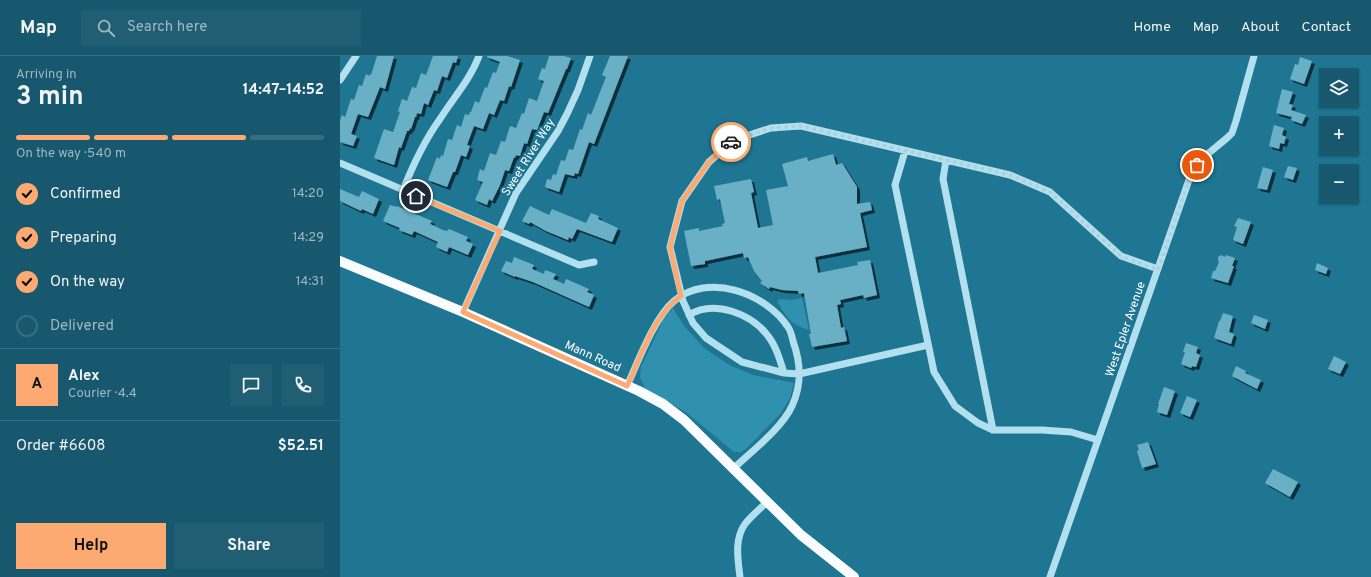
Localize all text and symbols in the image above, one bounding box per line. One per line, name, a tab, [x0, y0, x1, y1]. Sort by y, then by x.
search box	[81, 10, 361, 46]
text: Map	[20, 16, 57, 40]
icon: search	[95, 17, 117, 39]
text: Search here	[127, 18, 207, 37]
text: Home	[1134, 19, 1171, 36]
text: Map	[1193, 19, 1219, 36]
text: About	[1241, 19, 1280, 36]
text: Contact	[1302, 19, 1351, 36]
text: Arriving in	[16, 67, 77, 83]
map controls	[1319, 68, 1359, 204]
button: layers	[1319, 68, 1359, 108]
text: 3 min	[16, 81, 84, 114]
text: 14:47–14:52	[243, 81, 324, 100]
street label: Sweet River Way	[498, 116, 559, 199]
button: +	[1319, 116, 1359, 156]
courier	[711, 122, 751, 162]
icon: car	[720, 131, 742, 153]
text: On the way · 540 m	[16, 146, 126, 162]
pin	[1180, 148, 1214, 182]
icon: bag	[1186, 154, 1208, 176]
button: −	[1319, 164, 1359, 204]
pin	[399, 179, 433, 213]
icon: check	[16, 183, 38, 205]
text: Confirmed	[50, 185, 121, 204]
icon: home	[405, 185, 427, 207]
text: 14:20	[292, 186, 324, 202]
icon: check	[16, 227, 38, 249]
text: Preparing	[50, 229, 117, 248]
text: 14:29	[293, 230, 324, 246]
icon: check	[16, 271, 38, 293]
text: On the way	[50, 273, 125, 292]
text: 14:31	[296, 274, 324, 290]
street label: West Epler Avenue	[1102, 280, 1150, 379]
text: Delivered	[50, 317, 114, 336]
street label: Mann Road	[562, 337, 623, 376]
button: chat	[230, 364, 272, 406]
button: phone	[282, 364, 324, 406]
text: Alex	[68, 367, 100, 386]
text: A	[32, 375, 42, 394]
text: Courier · 4.4	[68, 386, 137, 402]
text: Order #6608	[16, 437, 105, 456]
text: $52.51	[278, 437, 324, 456]
button: Help	[16, 523, 166, 569]
button: Share	[174, 523, 324, 569]

